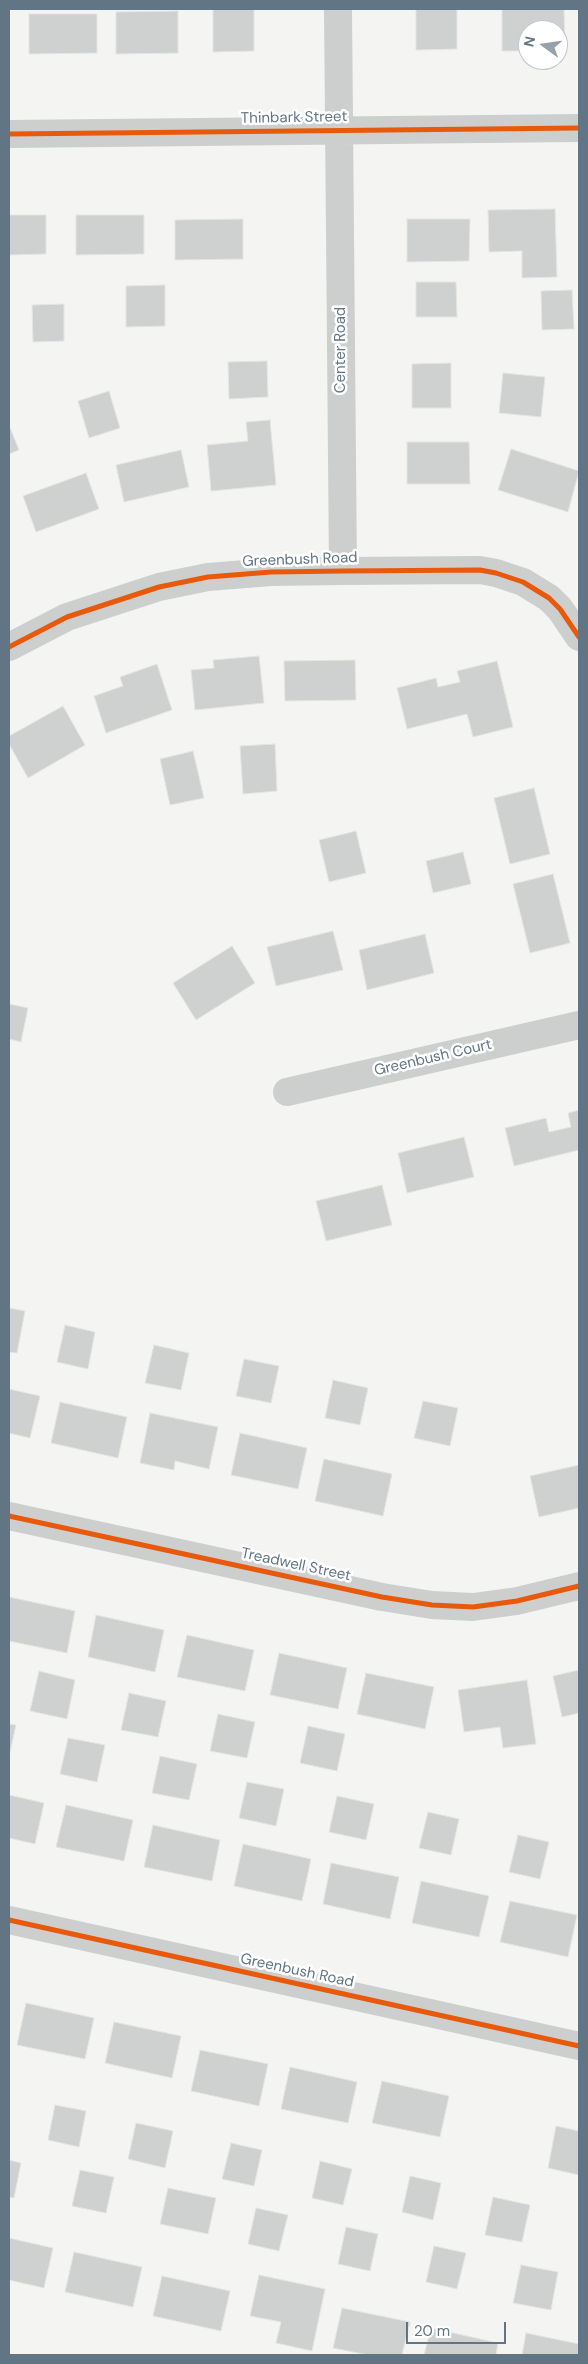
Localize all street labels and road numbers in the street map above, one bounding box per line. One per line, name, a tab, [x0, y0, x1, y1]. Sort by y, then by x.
street label: Thinbark Street	[241, 108, 347, 128]
street label: Center Road	[332, 307, 350, 393]
street label: Greenbush Road	[242, 549, 358, 571]
street label: Greenbush Court	[372, 1036, 494, 1080]
street label: Treadwell Street	[239, 1545, 353, 1585]
street label: Greenbush Road	[239, 1950, 355, 1992]

